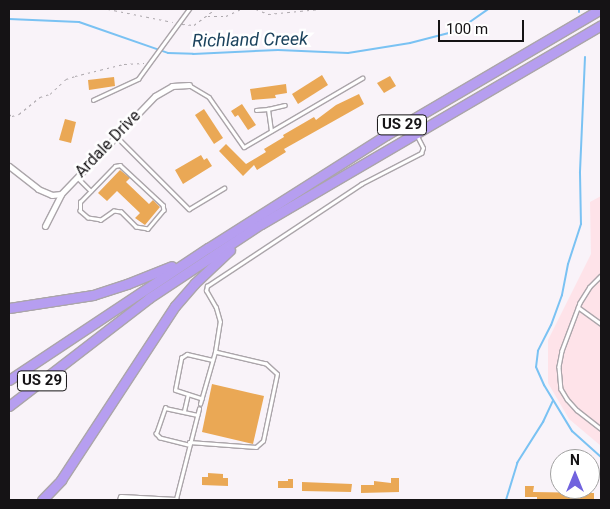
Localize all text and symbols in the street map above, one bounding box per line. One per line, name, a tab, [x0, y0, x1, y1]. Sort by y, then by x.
scale bar	[440, 10, 526, 42]
text: 100 m	[446, 20, 488, 38]
water label: Richland Creek	[192, 28, 308, 52]
street label: Ardale Drive	[71, 106, 145, 182]
road number: US 29	[376, 112, 428, 138]
road number: US 29	[16, 368, 68, 394]
north arrow	[550, 449, 600, 499]
text: N	[570, 452, 580, 468]

